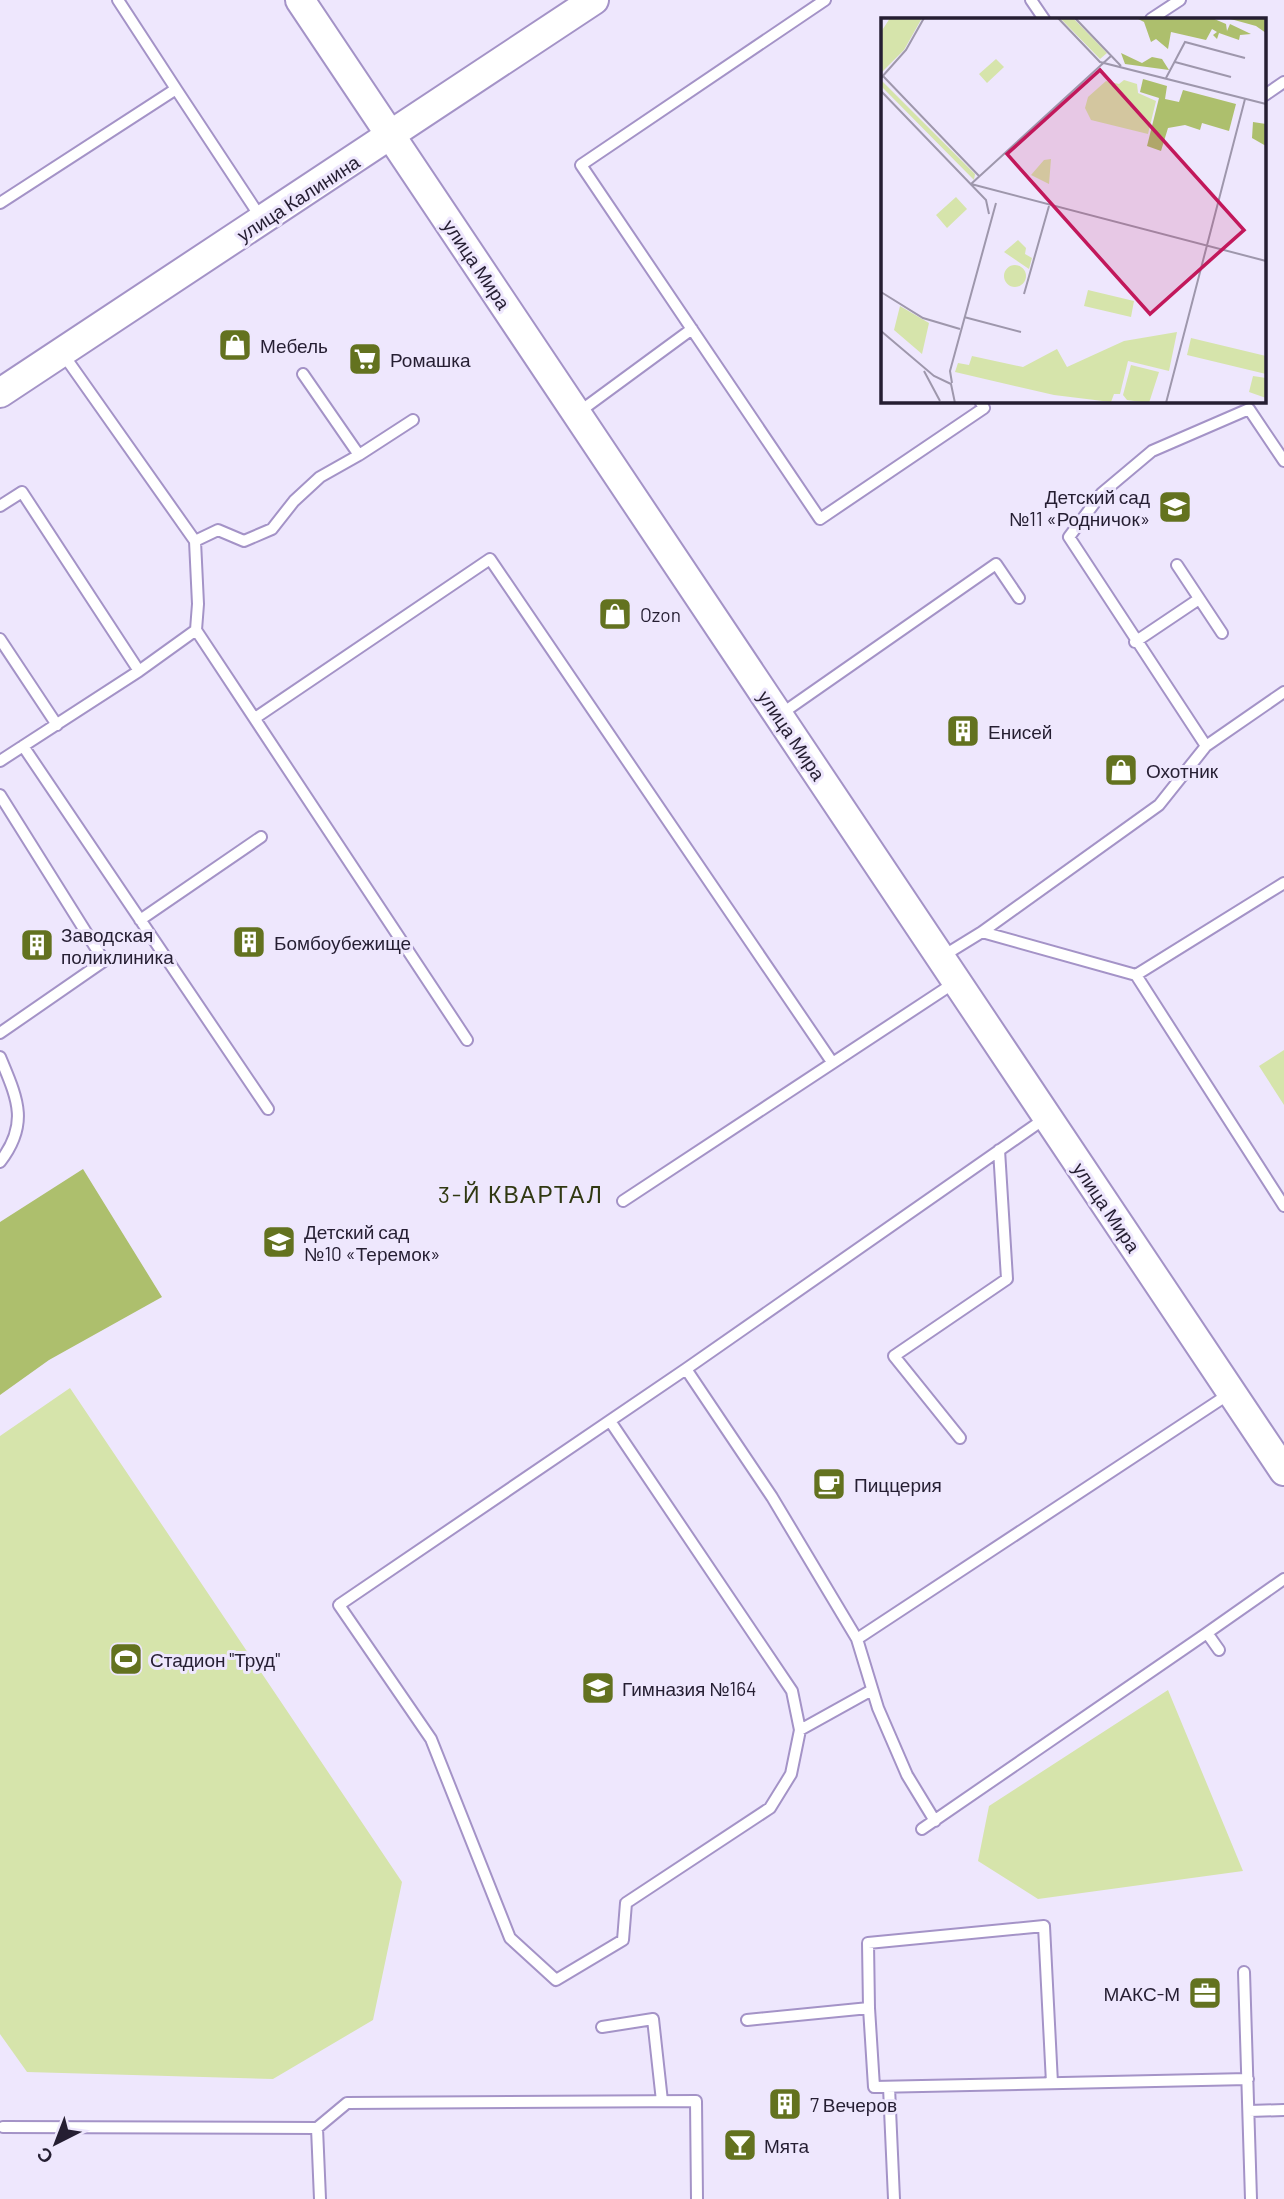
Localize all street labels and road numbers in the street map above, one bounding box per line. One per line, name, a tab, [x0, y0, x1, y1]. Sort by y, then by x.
street label: улица Калинина	[232, 150, 364, 246]
street label: улица Мира	[438, 215, 516, 314]
street label: улица Мира	[753, 686, 831, 785]
street label: улица Мира	[1068, 1158, 1146, 1257]

